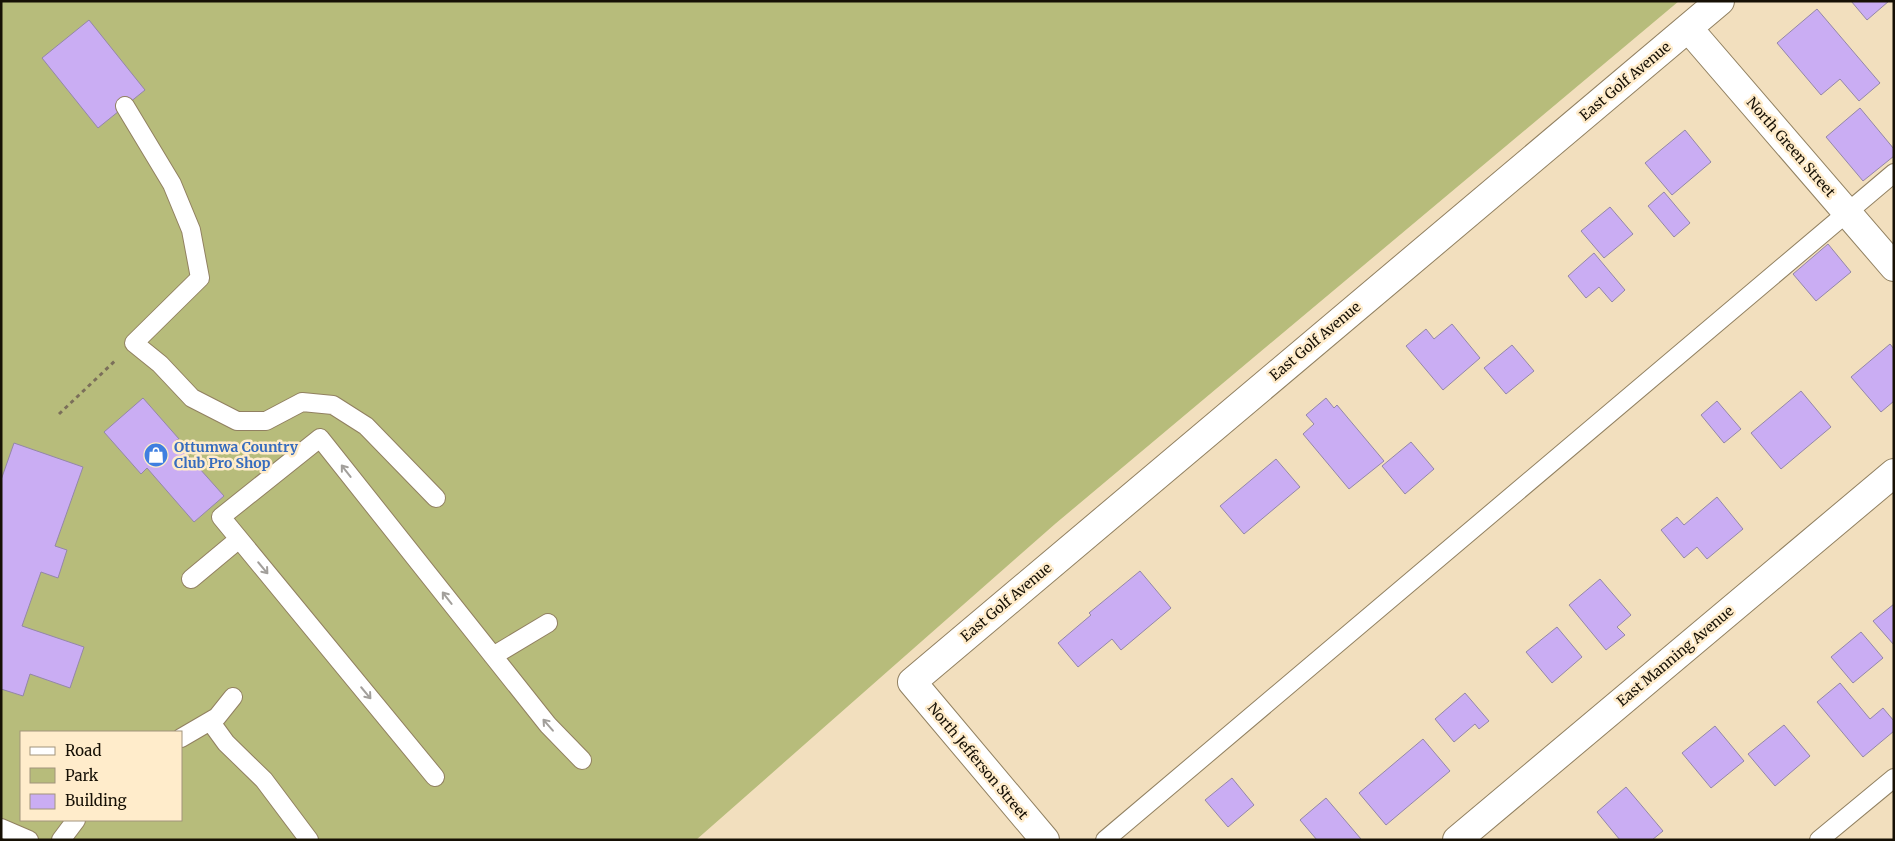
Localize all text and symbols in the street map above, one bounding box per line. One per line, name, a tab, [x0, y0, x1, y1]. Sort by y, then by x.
street label: East Golf Avenue	[1576, 38, 1674, 124]
street label: North Green Street	[1743, 93, 1840, 201]
street label: East Golf Avenue	[1266, 298, 1364, 384]
place label: Ottumwa Country Club Pro Shop	[174, 438, 299, 472]
shop icon: Ottumwa Country Club Pro Shop	[143, 442, 169, 468]
one-way arrow	[341, 464, 352, 477]
street label: East Golf Avenue	[957, 559, 1055, 645]
one-way arrow	[257, 561, 268, 574]
one-way arrow	[441, 592, 452, 605]
street label: East Manning Avenue	[1613, 602, 1737, 710]
one-way arrow	[361, 686, 372, 699]
street label: North Jefferson Street	[924, 699, 1032, 823]
one-way arrow	[543, 718, 554, 731]
legend	[20, 731, 182, 821]
text: Road	[65, 741, 101, 760]
text: Park	[65, 766, 99, 785]
text: Building	[65, 791, 127, 810]

